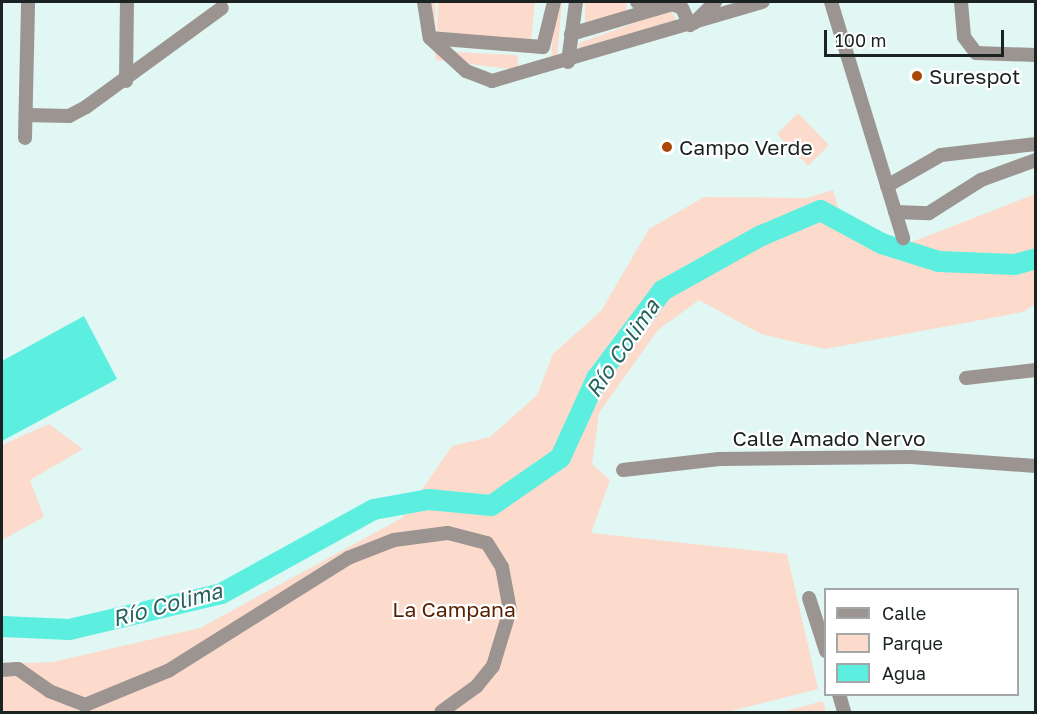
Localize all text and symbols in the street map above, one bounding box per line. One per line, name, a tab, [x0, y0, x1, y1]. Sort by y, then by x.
scale bar	[827, 18, 1007, 56]
text: 100 m	[835, 29, 886, 51]
place label: Surespot	[929, 63, 1020, 89]
marker: Surespot	[910, 69, 924, 83]
place label: Campo Verde	[679, 134, 813, 160]
marker: Campo Verde	[660, 140, 674, 154]
water label: Río Colima	[580, 294, 664, 402]
street label: Calle Amado Nervo	[733, 425, 925, 451]
water label: Río Colima	[109, 577, 225, 631]
legend	[824, 588, 1019, 696]
park label: La Campana	[392, 596, 516, 622]
text: Calle	[882, 602, 926, 624]
text: Parque	[882, 632, 943, 654]
text: Agua	[882, 662, 926, 684]

